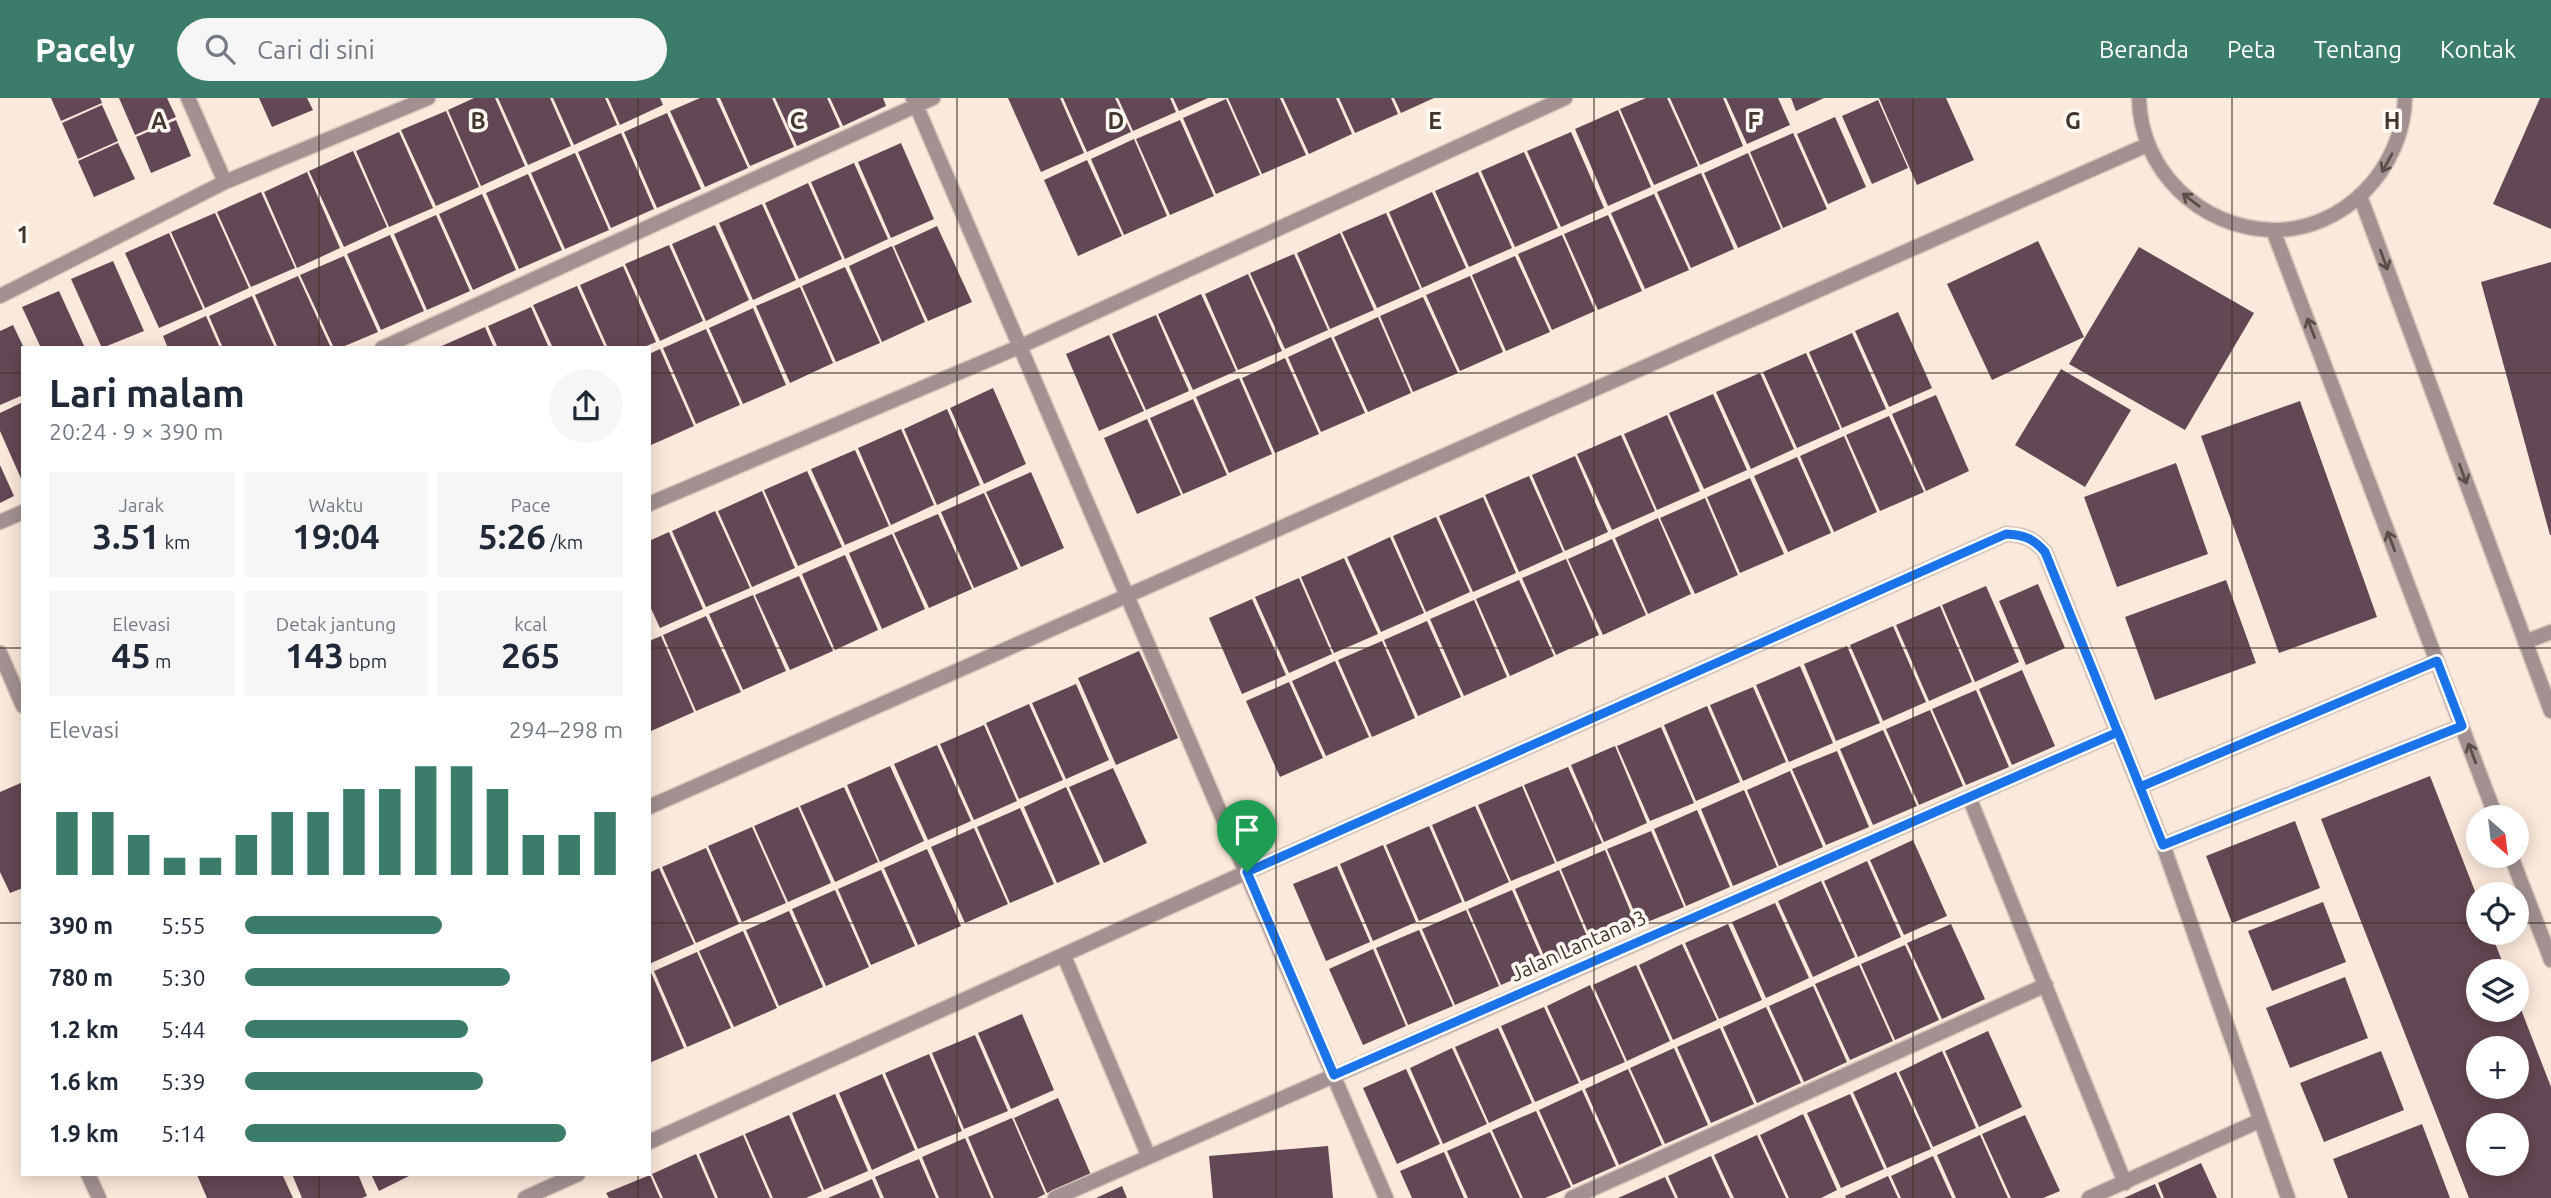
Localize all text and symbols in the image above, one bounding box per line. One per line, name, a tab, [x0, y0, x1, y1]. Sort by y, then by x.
search box	[177, 18, 667, 81]
icon: search	[201, 30, 239, 68]
text: Pacely	[35, 31, 135, 68]
text: Cari di sini	[257, 35, 375, 64]
text: Beranda	[2099, 36, 2189, 63]
text: Peta	[2227, 36, 2276, 63]
text: Tentang	[2314, 36, 2402, 63]
text: Kontak	[2440, 36, 2516, 63]
text: A	[151, 108, 167, 133]
text: B	[470, 108, 486, 133]
text: C	[790, 108, 805, 133]
text: D	[1108, 108, 1124, 133]
text: E	[1428, 108, 1442, 133]
text: F	[1748, 108, 1761, 133]
text: G	[2065, 108, 2081, 133]
text: H	[2384, 108, 2400, 133]
one-way arrow	[2380, 152, 2393, 173]
one-way arrow	[2182, 193, 2200, 208]
text: 1	[17, 222, 29, 247]
one-way arrow	[2379, 249, 2391, 271]
one-way arrow	[2303, 318, 2316, 340]
button: share	[549, 369, 623, 443]
text: Lari malam	[49, 372, 245, 414]
text: 20:24 · 9 × 390 m	[49, 419, 223, 444]
one-way arrow	[2458, 462, 2470, 484]
text: Jarak	[118, 494, 164, 516]
text: Waktu	[309, 494, 363, 516]
text: Pace	[511, 494, 551, 516]
text: 3.51	[92, 516, 160, 556]
text: 19:04	[292, 516, 380, 556]
text: 5:26	[478, 516, 546, 556]
one-way arrow	[2384, 530, 2397, 552]
text: km	[160, 531, 190, 553]
text: /km	[546, 531, 583, 553]
text: Elevasi	[112, 613, 170, 635]
text: Detak jantung	[276, 613, 396, 635]
text: kcal	[514, 613, 547, 635]
text: 45	[111, 635, 151, 675]
text: 143	[285, 635, 344, 675]
text: 265	[501, 635, 560, 675]
text: m	[151, 650, 171, 672]
text: bpm	[344, 650, 387, 672]
text: Elevasi	[49, 717, 119, 742]
text: 294–298 m	[509, 717, 623, 742]
one-way arrow	[2465, 743, 2478, 765]
pin	[1217, 800, 1277, 872]
north arrow	[2466, 805, 2529, 868]
map controls	[2466, 805, 2529, 1176]
icon: arrive	[1228, 811, 1266, 849]
button: locate	[2466, 882, 2529, 945]
street label: Jalan Lantana 3	[1506, 904, 1650, 986]
text: 390 m	[49, 913, 113, 938]
text: 5:55	[161, 913, 206, 938]
button: layers	[2466, 959, 2529, 1022]
text: 780 m	[49, 965, 113, 990]
text: 5:30	[161, 965, 206, 990]
text: 1.2 km	[49, 1017, 119, 1042]
text: 5:44	[161, 1017, 206, 1042]
button: +	[2466, 1036, 2529, 1099]
text: 1.6 km	[49, 1069, 119, 1094]
text: 5:39	[161, 1069, 206, 1094]
button: −	[2466, 1113, 2529, 1176]
text: 1.9 km	[49, 1121, 119, 1146]
text: 5:14	[161, 1121, 206, 1146]

